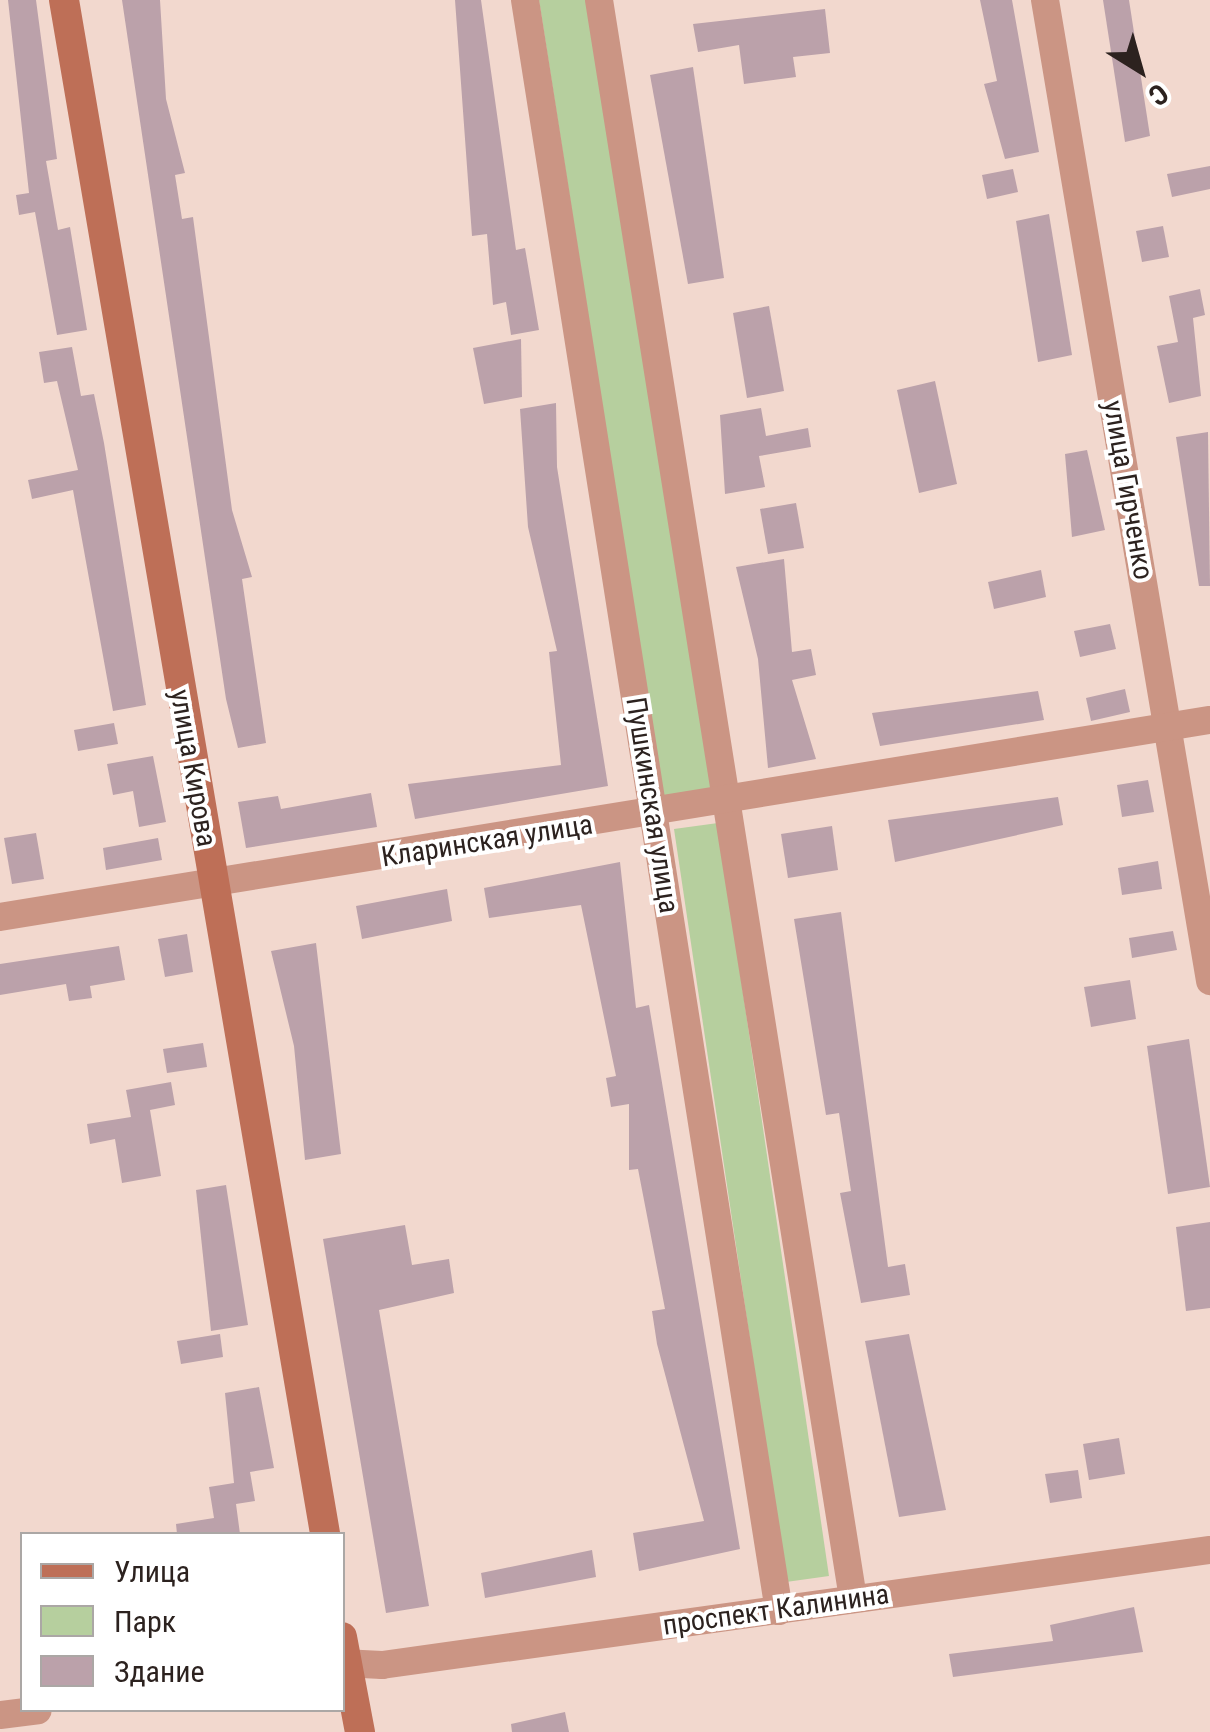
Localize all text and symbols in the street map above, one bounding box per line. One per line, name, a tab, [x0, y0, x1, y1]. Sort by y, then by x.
north arrow	[1090, 20, 1190, 120]
text: С	[1142, 76, 1175, 112]
street label: улица Гирченко	[1096, 398, 1160, 582]
street label: улица Кирова	[163, 687, 223, 849]
street label: Пушкинская улица	[618, 695, 686, 915]
street label: Кларинская улица	[379, 808, 595, 874]
legend	[20, 1532, 345, 1712]
text: Улица	[114, 1554, 190, 1589]
street label: проспект Калинина	[661, 1577, 891, 1643]
text: Парк	[114, 1604, 176, 1639]
text: Здание	[114, 1654, 205, 1689]

